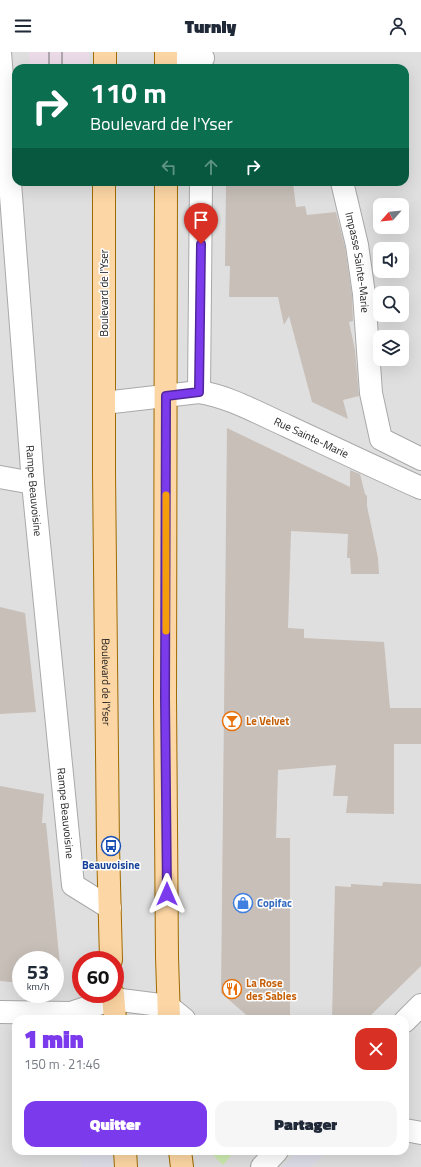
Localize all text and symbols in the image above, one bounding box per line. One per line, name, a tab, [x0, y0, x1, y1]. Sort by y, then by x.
text: Turnly	[185, 13, 236, 40]
icon: menu	[12, 15, 34, 37]
icon: person	[387, 15, 409, 37]
text: 110 m	[90, 71, 167, 114]
icon: right	[24, 80, 76, 132]
text: Boulevard de l'Yser	[90, 110, 233, 137]
icon: left	[158, 156, 180, 178]
icon: ahead	[200, 156, 222, 178]
icon: right	[242, 156, 264, 178]
north arrow	[373, 198, 409, 234]
map controls	[373, 198, 409, 366]
pin	[184, 203, 218, 244]
icon: arrive	[190, 209, 212, 231]
street label: Impasse Sainte-Marie	[341, 210, 373, 314]
button: sound	[373, 242, 409, 278]
street label: Boulevard de l'Yser	[96, 249, 112, 337]
button: search	[373, 286, 409, 322]
button: layers	[373, 330, 409, 366]
street label: Rue Sainte-Marie	[271, 413, 352, 462]
street label: Rampe Beauvoisine	[22, 445, 46, 537]
street label: Boulevard de l'Yser	[98, 638, 115, 726]
bar icon: Le Velvet	[221, 710, 243, 732]
place label: Le Velvet	[246, 713, 289, 729]
street label: Rampe Beauvoisine	[53, 767, 78, 860]
bus stop icon: Beauvoisine	[100, 835, 122, 857]
place label: Beauvoisine	[82, 857, 140, 873]
position arrow	[146, 873, 188, 915]
shop icon: Copifac	[232, 892, 254, 914]
place label: Copifac	[257, 895, 292, 911]
speed limit sign: 60	[72, 951, 124, 1003]
text: 53	[27, 956, 49, 987]
place label: La Rose des Sables	[246, 975, 297, 1004]
restaurant icon: La Rose des Sables	[221, 978, 243, 1000]
text: km/h	[27, 979, 49, 994]
text: 1 min	[24, 1021, 84, 1057]
button: close	[355, 1028, 397, 1070]
text: 150 m · 21:46	[24, 1054, 100, 1074]
button: Quitter	[24, 1101, 207, 1147]
button: Partager	[215, 1101, 397, 1147]

